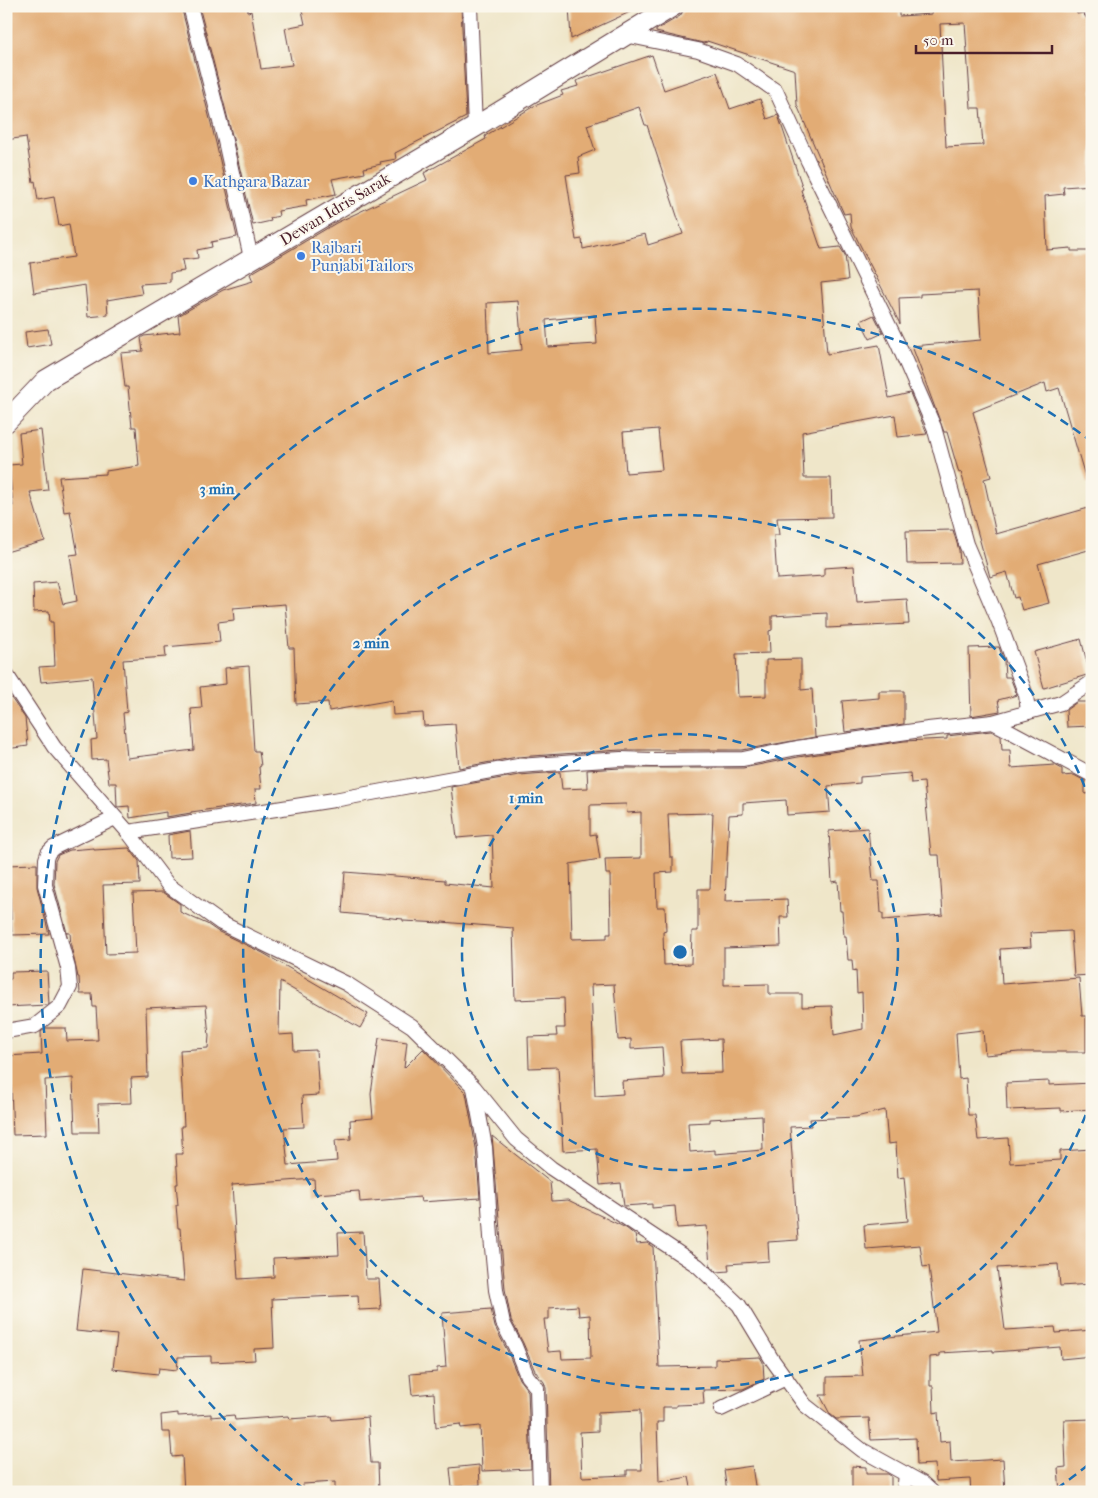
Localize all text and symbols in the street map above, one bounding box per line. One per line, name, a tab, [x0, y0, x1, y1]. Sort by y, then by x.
scale bar	[916, 22, 1052, 54]
text: 50 m	[923, 31, 954, 49]
street label: Dewan Idris Sarak	[276, 168, 394, 249]
place label: Kathgara Bazar	[203, 172, 310, 191]
marker: Kathgara Bazar	[187, 175, 199, 187]
place label: Rajbari Punjabi Tailors	[311, 238, 414, 275]
marker: Rajbari Punjabi Tailors	[295, 250, 307, 262]
text: 3 min	[200, 480, 235, 498]
text: 2 min	[353, 634, 390, 652]
text: 1 min	[509, 789, 543, 807]
centre of rings	[671, 943, 689, 961]

